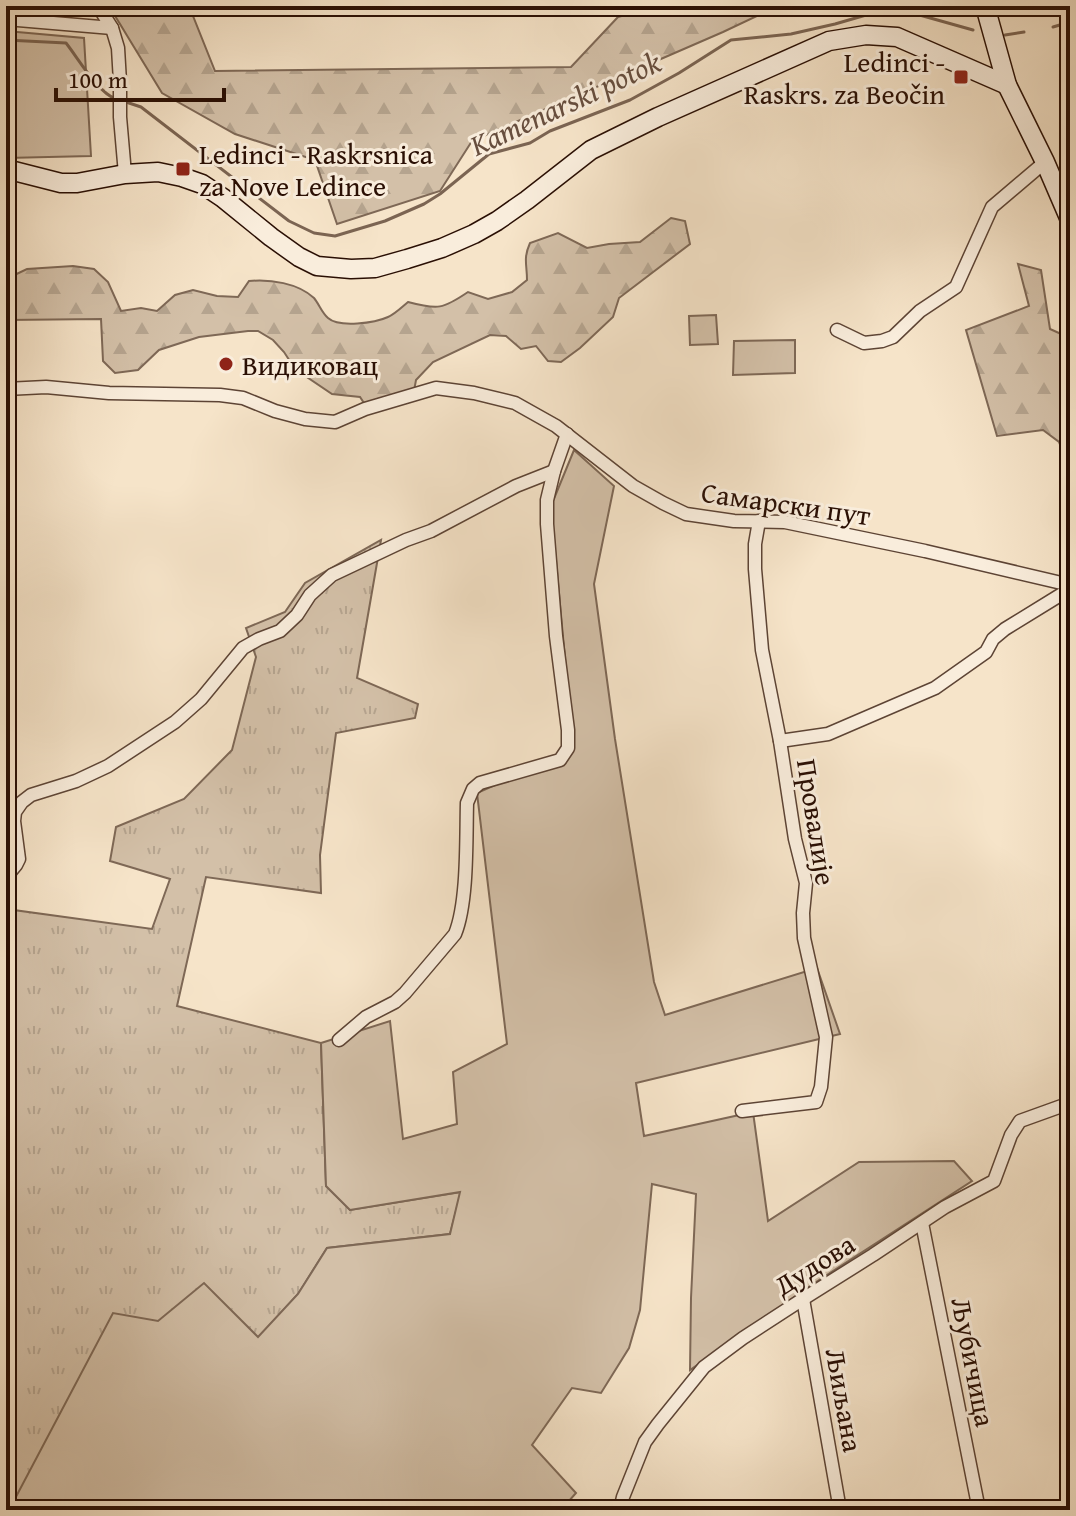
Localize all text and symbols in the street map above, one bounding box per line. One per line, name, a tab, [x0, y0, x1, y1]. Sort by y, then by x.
water label: Kamenarski potok	[461, 39, 668, 167]
place label: Ledinci - Raskrs. za Beočin	[744, 41, 945, 114]
scale bar	[56, 52, 224, 102]
text: 100 m	[68, 62, 128, 97]
marker: Ledinci - Raskrs. za Beočin	[952, 68, 970, 86]
place label: Ledinci - Raskrsnica za Nove Ledince	[199, 133, 434, 206]
marker: Ledinci - Raskrsnica za Nove Ledince	[174, 160, 192, 178]
place label: Видиковац	[242, 344, 378, 385]
marker: Видиковац	[217, 355, 235, 373]
street label: Самарски пут	[699, 471, 874, 535]
street label: Провалије	[787, 756, 847, 888]
street label: Дудова	[765, 1223, 863, 1305]
street label: Љубичица	[941, 1294, 1007, 1431]
street label: Љиљана	[816, 1345, 874, 1456]

